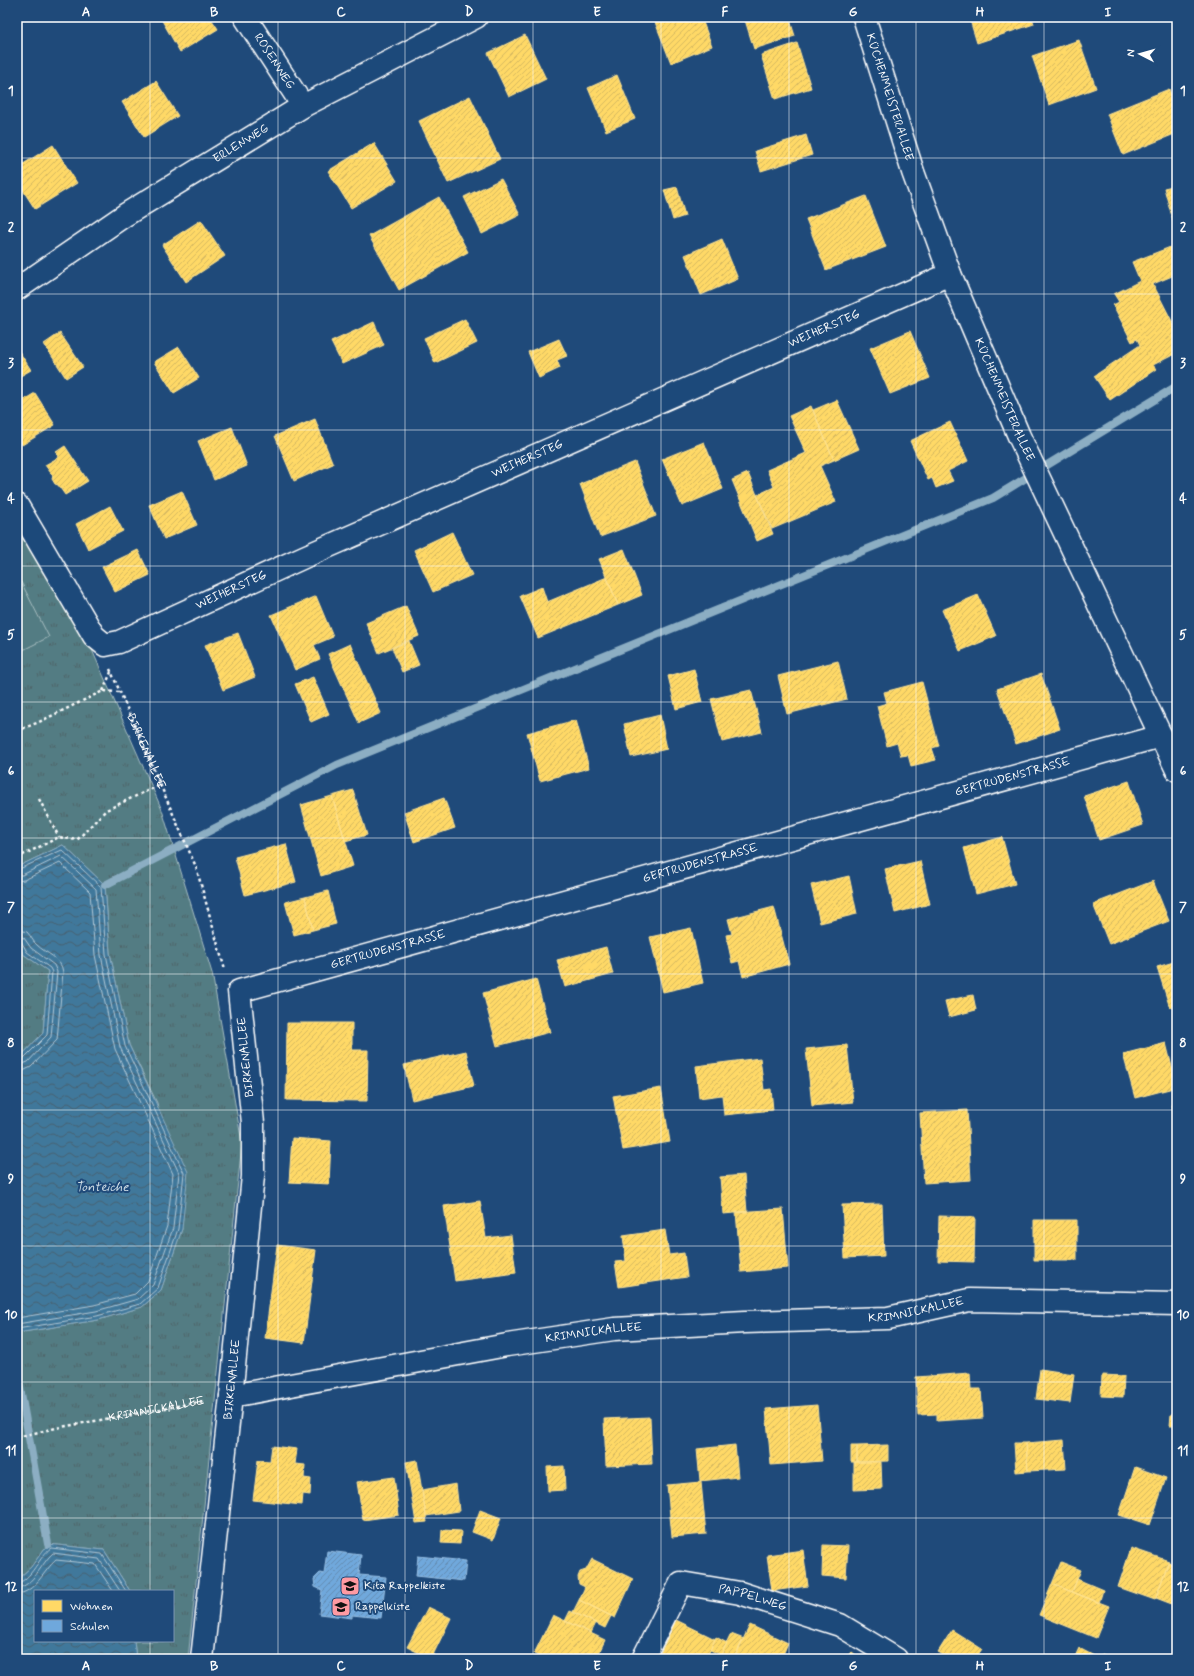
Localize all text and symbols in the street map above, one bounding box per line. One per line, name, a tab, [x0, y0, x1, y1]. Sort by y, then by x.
text: A	[82, 4, 90, 21]
text: B	[210, 4, 219, 21]
text: C	[336, 4, 346, 21]
text: D	[465, 4, 474, 21]
text: E	[593, 4, 601, 21]
text: F	[722, 4, 729, 21]
text: G	[849, 4, 858, 21]
text: H	[976, 4, 985, 21]
text: I	[1105, 4, 1112, 21]
street label: ROSENWEG	[250, 30, 298, 92]
street label: KÜCHENMEISTERALLEE	[862, 31, 917, 163]
north arrow	[1120, 34, 1160, 74]
text: N	[1124, 49, 1138, 57]
text: 1	[8, 83, 14, 100]
text: 1	[1180, 83, 1186, 100]
street label: ERLENWEG	[210, 121, 272, 167]
text: 2	[8, 219, 15, 236]
text: 2	[1180, 219, 1187, 236]
street label: WEIHERSTEG	[786, 306, 862, 352]
street label: KÜCHENMEISTERALLEE	[970, 336, 1038, 464]
text: 3	[8, 355, 14, 372]
text: 3	[1180, 355, 1186, 372]
street label: WEIHERSTEG	[489, 436, 566, 482]
text: 4	[7, 491, 15, 508]
text: 4	[1179, 491, 1187, 508]
street label: WEIHERSTEG	[193, 567, 269, 614]
text: 5	[7, 627, 15, 644]
text: 5	[1179, 627, 1187, 644]
street label: BIRKENALLEE	[122, 711, 169, 792]
street label: GERTRUDENSTRASSE	[953, 753, 1072, 801]
text: 6	[8, 763, 15, 780]
text: 6	[1180, 763, 1187, 780]
street label: GERTRUDENSTRASSE	[641, 840, 760, 887]
text: 7	[7, 899, 15, 916]
text: 7	[1179, 899, 1187, 916]
street label: GERTRUDENSTRASSE	[329, 926, 448, 973]
street label: BIRKENALLEE	[234, 1016, 258, 1098]
text: 8	[7, 1035, 15, 1052]
text: 8	[1179, 1035, 1187, 1052]
text: 9	[8, 1171, 15, 1188]
text: 9	[1180, 1171, 1187, 1188]
water label: Tonteiche	[75, 1179, 129, 1196]
street label: KRIMNICKALLEE	[868, 1293, 966, 1327]
text: 10	[4, 1307, 18, 1324]
text: 10	[1176, 1307, 1190, 1324]
street label: KRIMNICKALLEE	[544, 1320, 643, 1347]
street label: BIRKENALLEE	[220, 1338, 245, 1421]
street label: KRIMNICKALLEE	[107, 1393, 206, 1426]
text: 11	[5, 1443, 17, 1460]
text: 11	[1177, 1443, 1189, 1460]
school or university icon: Kita Rappelkiste	[339, 1575, 361, 1597]
place label: Kita Rappelkiste	[364, 1578, 446, 1594]
text: 12	[5, 1579, 17, 1596]
text: 12	[1177, 1579, 1189, 1596]
street label: PAPPELWEG	[717, 1581, 788, 1615]
legend	[34, 1590, 174, 1642]
school or university icon: Rappelkiste	[330, 1596, 352, 1618]
text: Wohnen	[70, 1599, 113, 1615]
place label: Rappelkiste	[355, 1599, 410, 1615]
text: Schulen	[70, 1619, 110, 1635]
text: A	[82, 1658, 90, 1675]
text: B	[210, 1658, 219, 1675]
text: C	[336, 1658, 346, 1675]
text: D	[465, 1658, 474, 1675]
text: E	[593, 1658, 601, 1675]
text: F	[722, 1658, 729, 1675]
text: G	[849, 1658, 858, 1675]
text: H	[976, 1658, 985, 1675]
text: I	[1105, 1658, 1112, 1675]

